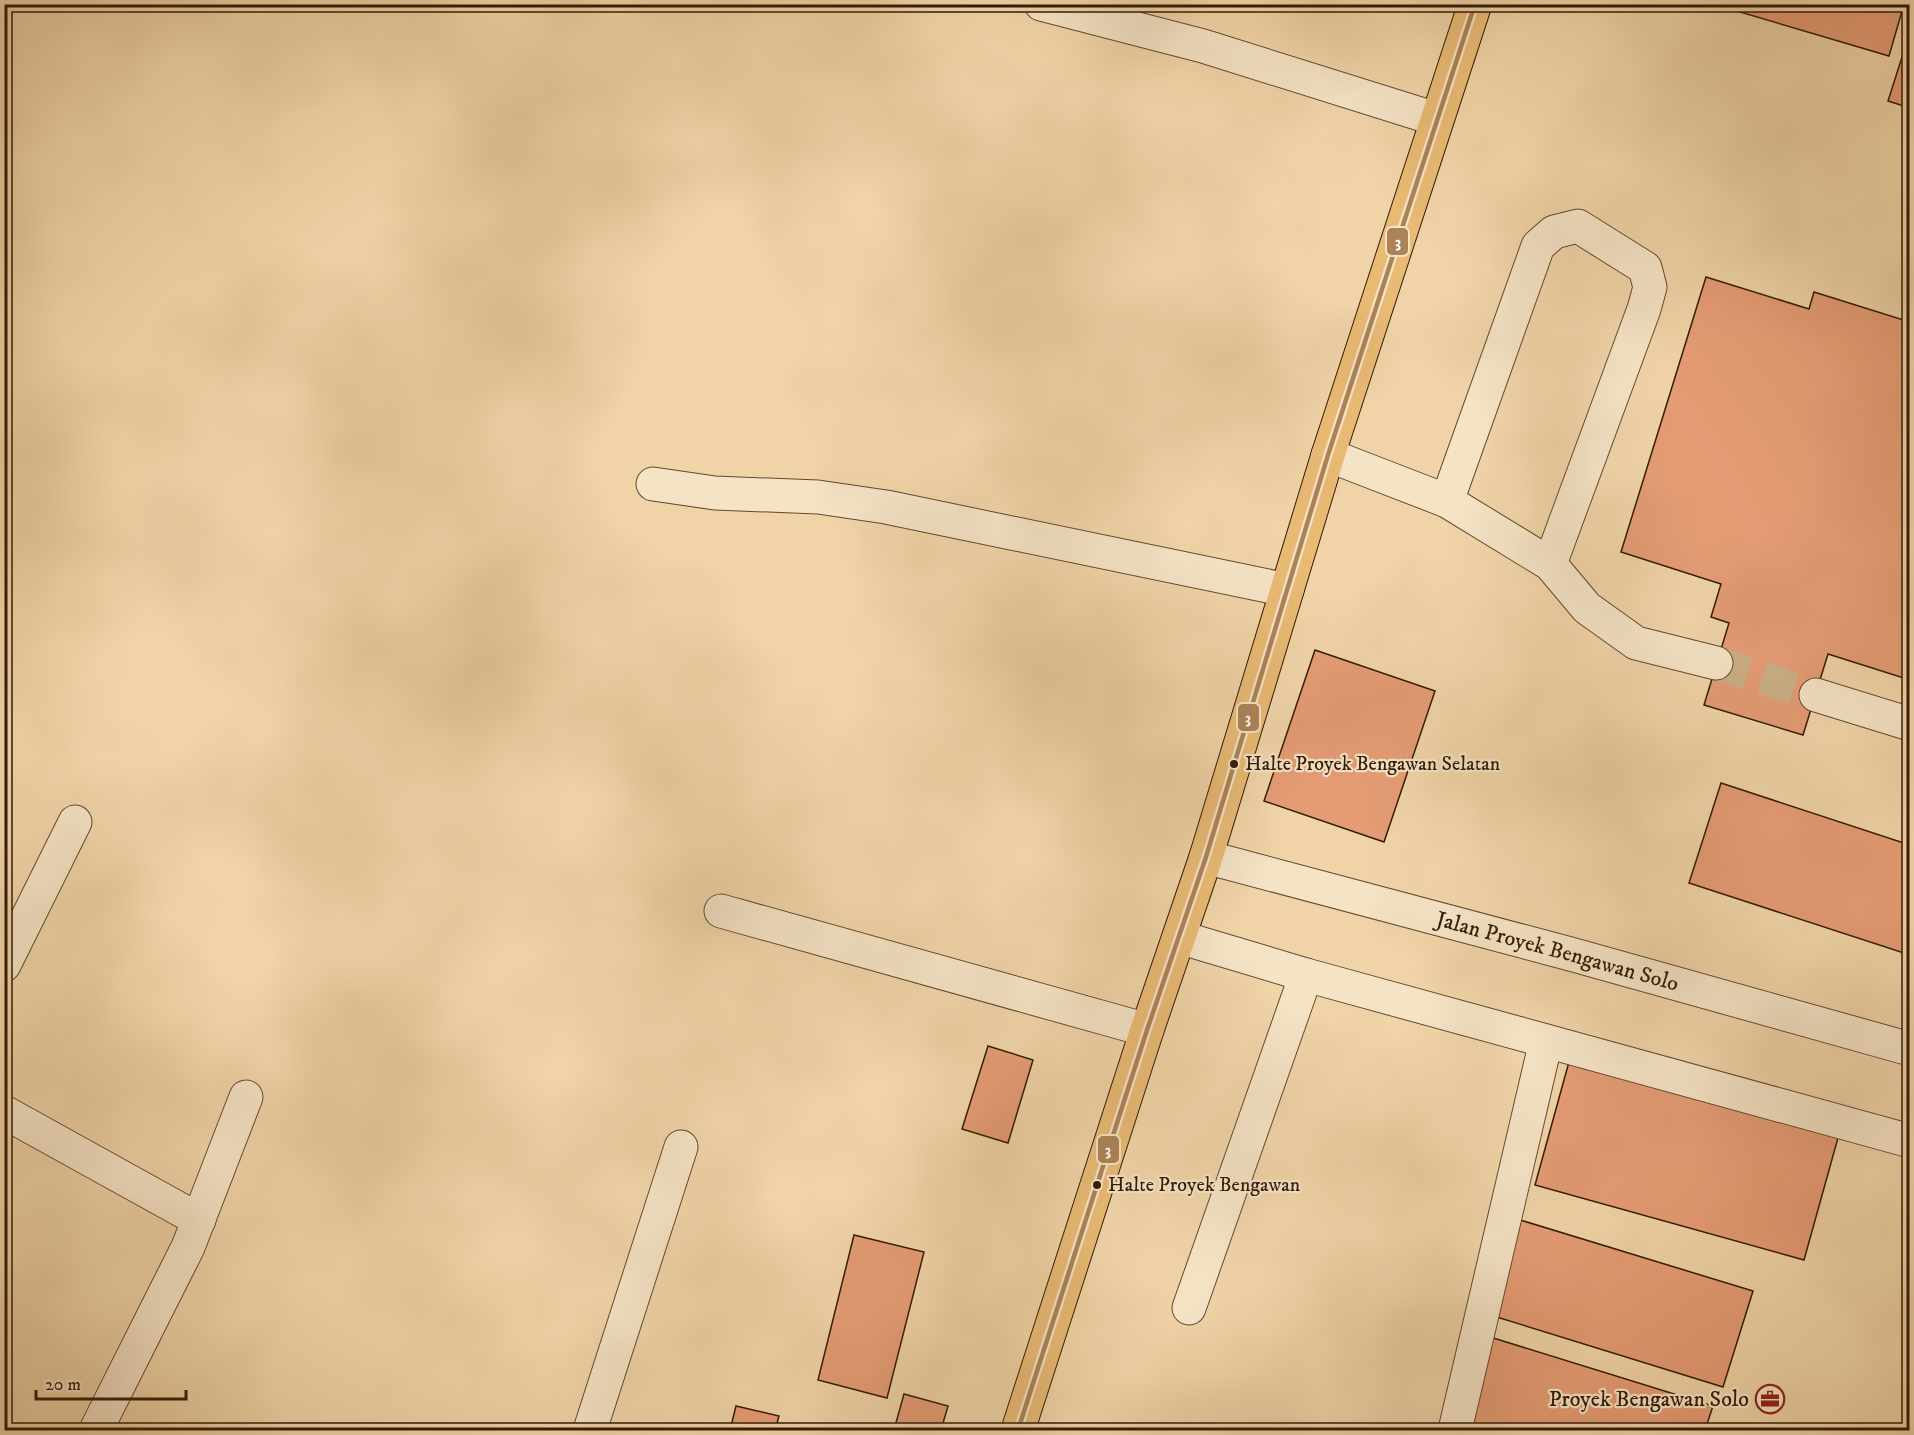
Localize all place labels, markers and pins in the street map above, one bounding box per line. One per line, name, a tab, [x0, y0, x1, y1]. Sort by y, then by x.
place label: Halte Proyek Bengawan Selatan	[1245, 752, 1501, 777]
marker: Halte Proyek Bengawan Selatan	[1228, 758, 1240, 770]
place label: Halte Proyek Bengawan	[1108, 1173, 1301, 1198]
marker: Halte Proyek Bengawan	[1091, 1179, 1103, 1191]
office icon: Proyek Bengawan Solo	[1754, 1383, 1786, 1415]
place label: Proyek Bengawan Solo	[1549, 1386, 1749, 1413]

